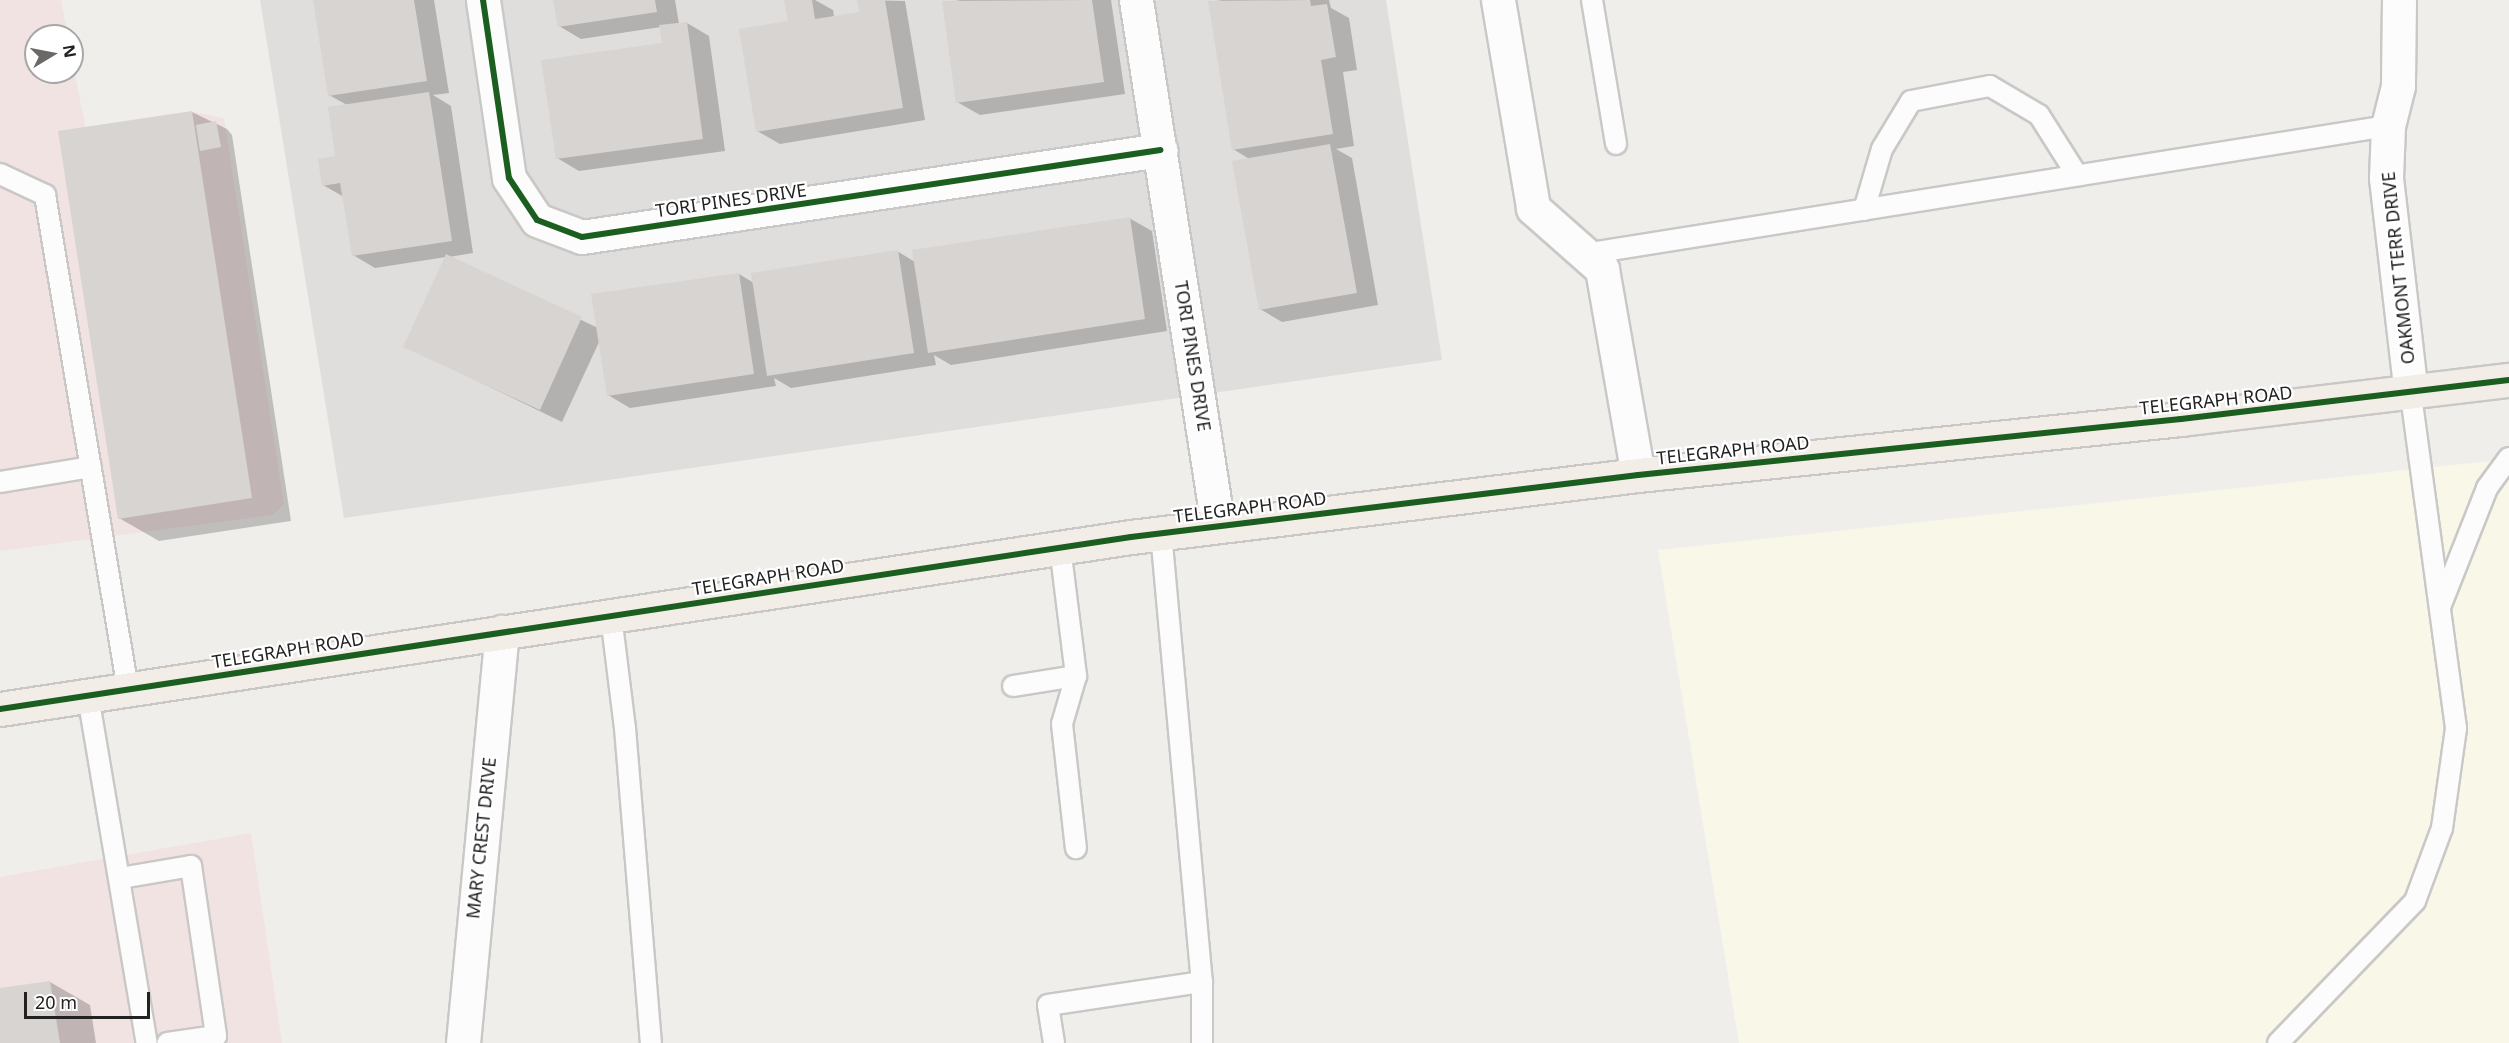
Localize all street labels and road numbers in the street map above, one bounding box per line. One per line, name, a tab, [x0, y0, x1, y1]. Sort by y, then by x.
street label: OAKMONT TERR DRIVE	[2377, 171, 2419, 365]
street label: TORI PINES DRIVE	[654, 179, 808, 221]
street label: TORI PINES DRIVE	[1170, 279, 1216, 433]
street label: TELEGRAPH ROAD	[2138, 381, 2294, 419]
street label: TELEGRAPH ROAD	[1655, 431, 1811, 469]
street label: TELEGRAPH ROAD	[1172, 487, 1328, 527]
street label: TELEGRAPH ROAD	[690, 554, 846, 600]
street label: TELEGRAPH ROAD	[210, 627, 366, 673]
street label: MARY CREST DRIVE	[462, 756, 500, 920]

